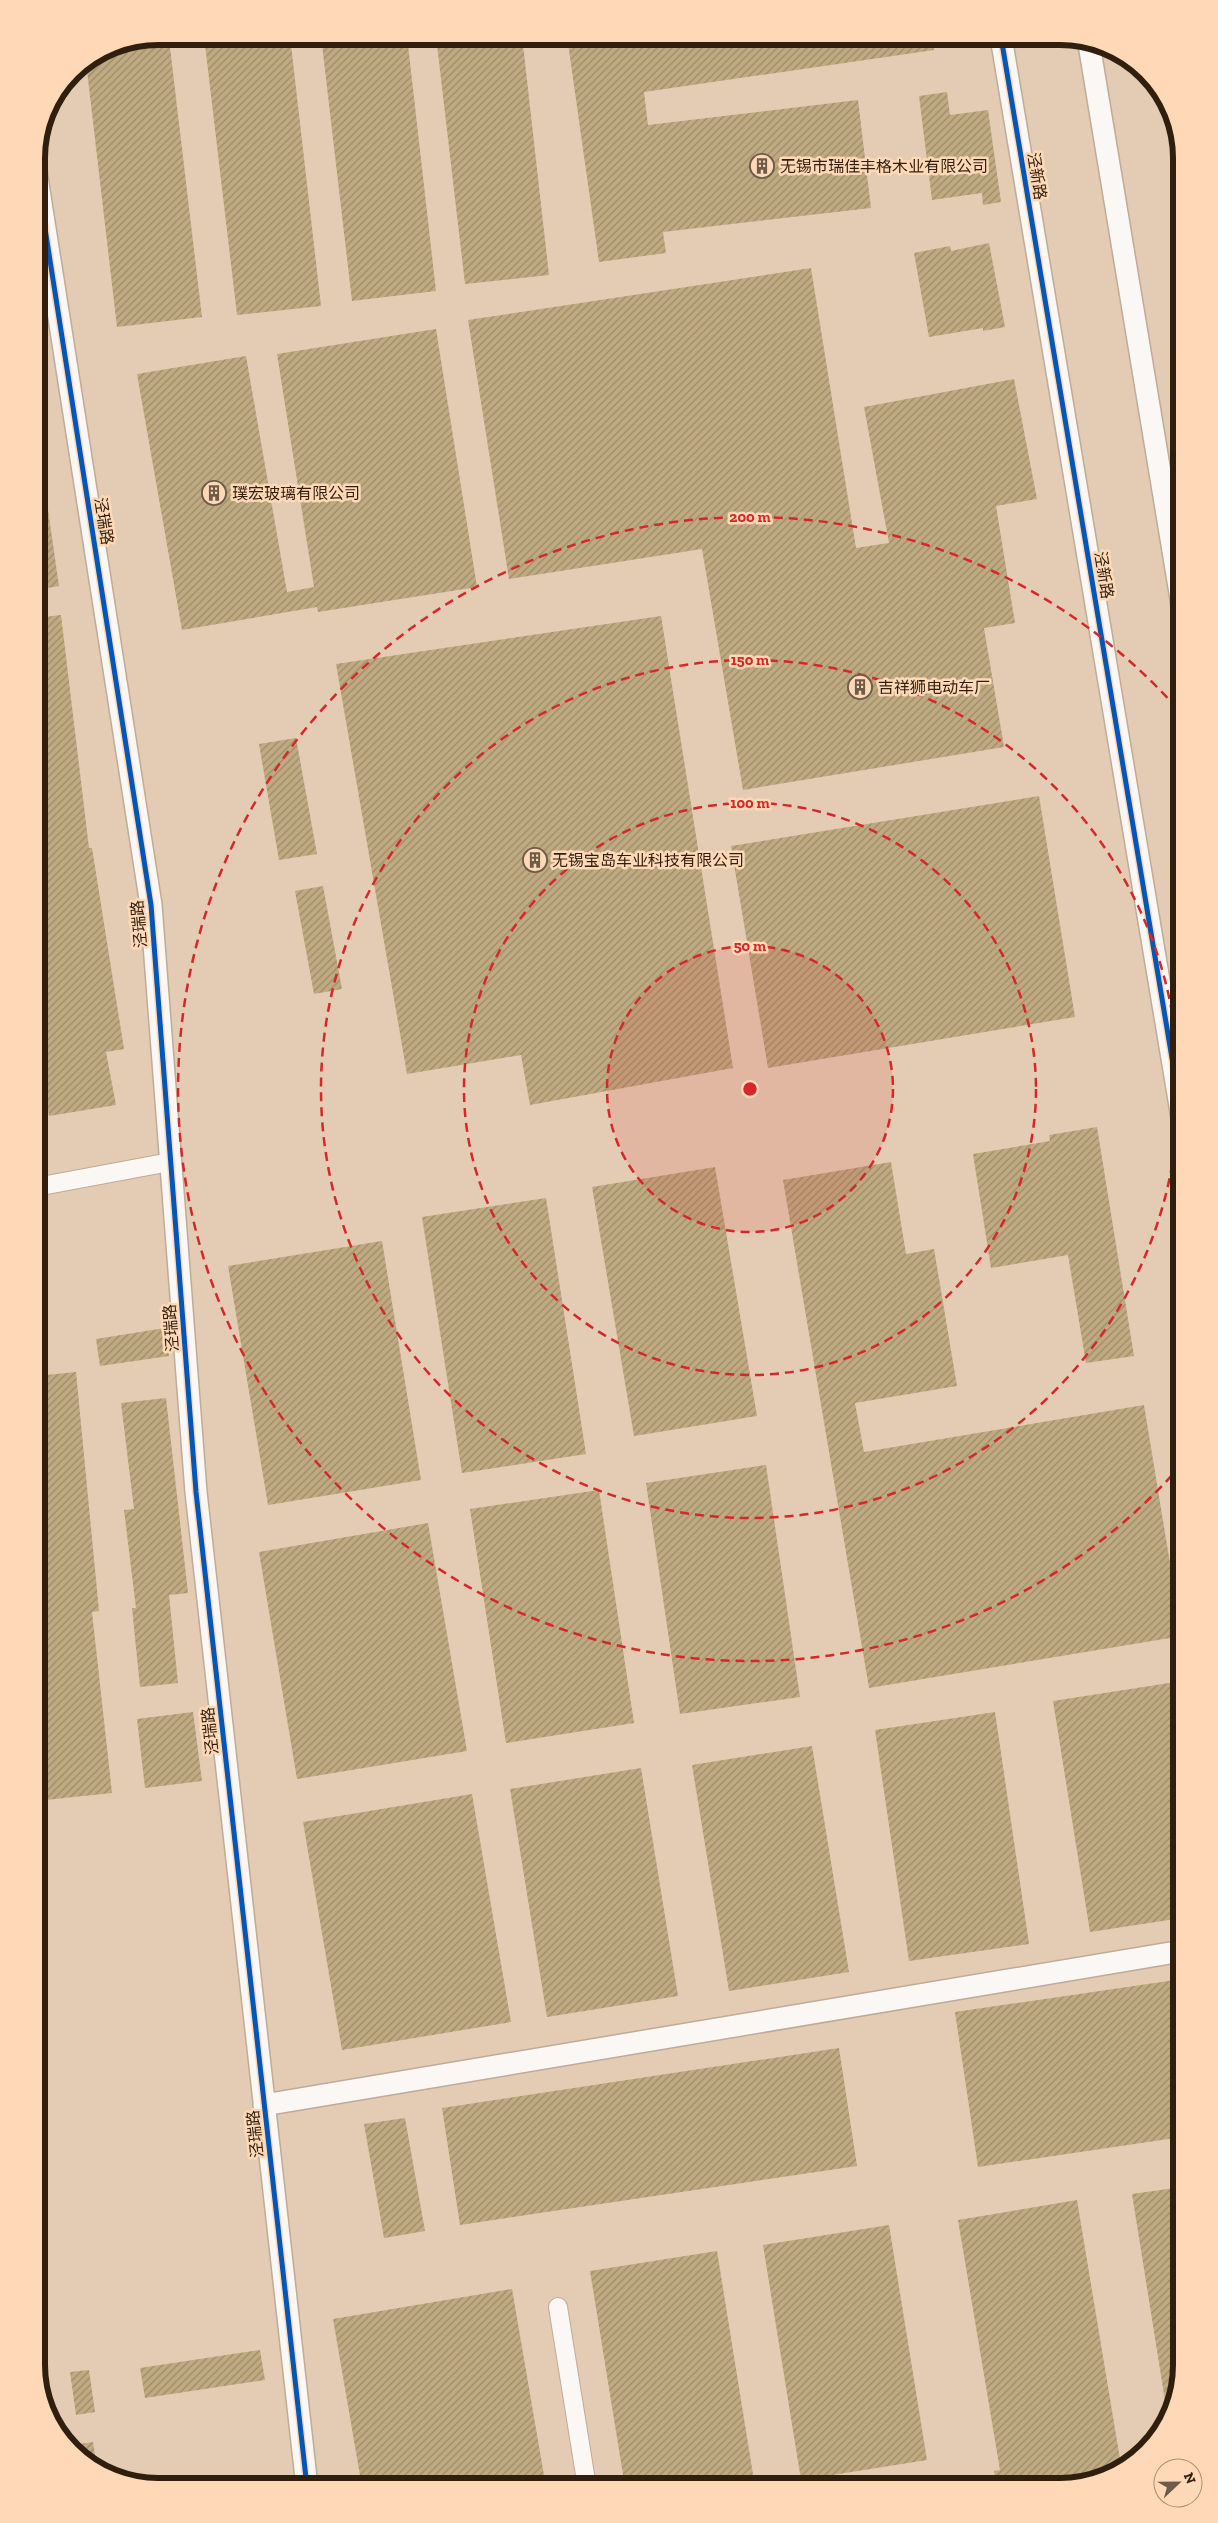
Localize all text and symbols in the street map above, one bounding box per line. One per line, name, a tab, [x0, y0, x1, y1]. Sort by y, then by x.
street label: 泾新路	[1024, 151, 1050, 201]
building icon: 无锡市瑞佳丰格木业有限公司	[749, 153, 775, 179]
place label: 无锡市瑞佳丰格木业有限公司	[780, 157, 988, 176]
building icon: 璞宏玻璃有限公司	[201, 480, 227, 506]
place label: 璞宏玻璃有限公司	[232, 484, 360, 503]
street label: 泾瑞路	[91, 496, 117, 546]
text: 200 m	[729, 508, 771, 526]
street label: 泾新路	[1091, 550, 1117, 600]
text: 150 m	[731, 651, 769, 669]
building icon: 吉祥狮电动车厂	[847, 674, 873, 700]
place label: 吉祥狮电动车厂	[878, 678, 990, 697]
text: 100 m	[730, 794, 770, 812]
building icon: 无锡宝岛车业科技有限公司	[522, 847, 548, 873]
place label: 无锡宝岛车业科技有限公司	[552, 851, 744, 870]
street label: 泾瑞路	[127, 899, 151, 949]
text: 50 m	[734, 937, 766, 955]
centre of rings	[741, 1080, 759, 1098]
street label: 泾瑞路	[160, 1303, 182, 1353]
street label: 泾瑞路	[198, 1706, 222, 1756]
street label: 泾瑞路	[243, 2109, 267, 2159]
north arrow	[1153, 2458, 1203, 2508]
text: N	[1180, 2470, 1200, 2487]

